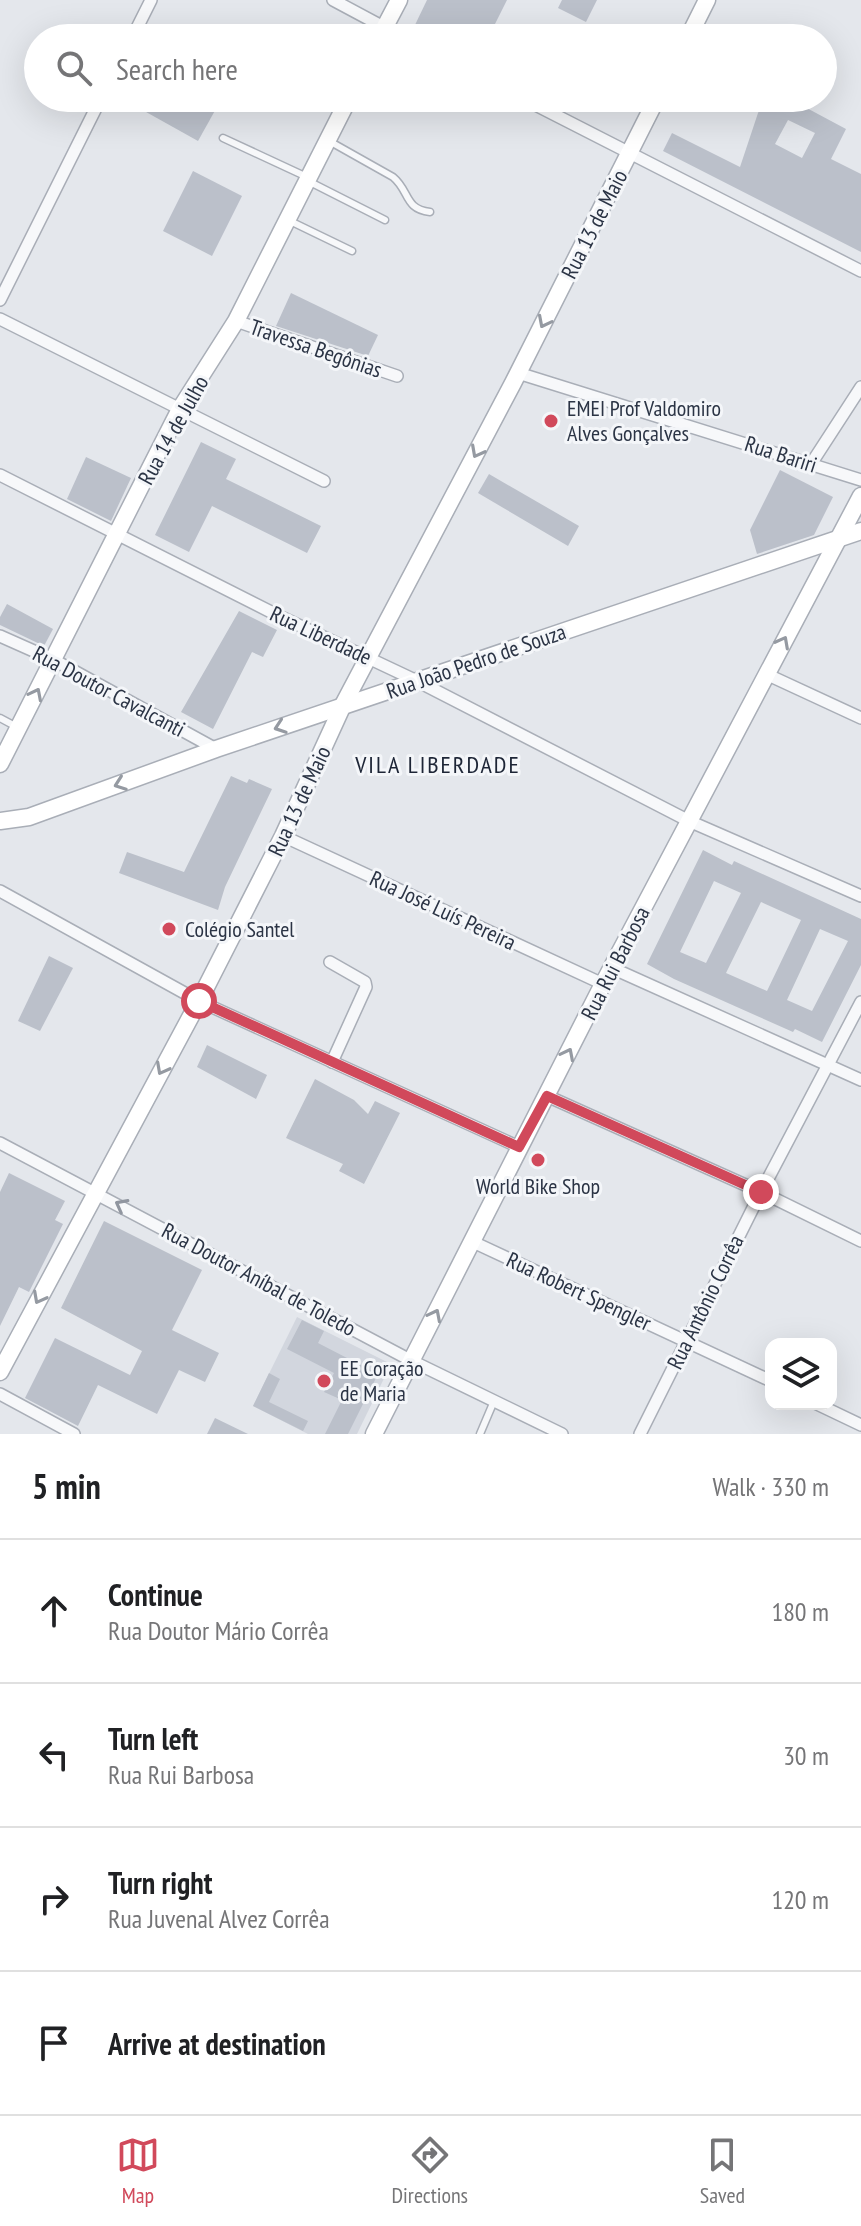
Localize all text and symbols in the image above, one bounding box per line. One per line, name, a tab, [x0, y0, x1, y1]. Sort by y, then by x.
search box	[24, 24, 837, 112]
icon: search	[52, 46, 96, 90]
text: Search here	[116, 49, 238, 88]
street label: Rua 13 de Maio	[555, 165, 633, 283]
street label: Travessa Begônias	[246, 312, 386, 384]
one-way arrow	[538, 314, 553, 329]
street label: Rua 14 de Julho	[132, 371, 214, 489]
place label: EMEI Prof Valdomiro Alves Gonçalves	[567, 394, 721, 447]
marker: EMEI Prof Valdomiro Alves Gonçalves	[542, 412, 560, 430]
street label: Rua Bariri	[741, 429, 821, 479]
one-way arrow	[471, 444, 486, 459]
street label: Rua Liberdade	[266, 599, 376, 671]
street label: Rua João Pedro de Souza	[383, 617, 569, 705]
one-way arrow	[774, 636, 789, 651]
street label: Rua Doutor Cavalcanti	[28, 639, 190, 743]
one-way arrow	[26, 688, 41, 703]
one-way arrow	[273, 717, 287, 734]
street label: Rua 13 de Maio	[261, 741, 337, 861]
district label: VILA LIBERDADE	[354, 749, 521, 780]
one-way arrow	[114, 774, 128, 791]
street label: Rua José Luís Pereira	[366, 864, 520, 956]
street label: Rua Rui Barbosa	[574, 902, 656, 1024]
place label: Colégio Santel	[185, 915, 295, 943]
marker: Colégio Santel	[160, 920, 178, 938]
route start	[181, 983, 217, 1019]
one-way arrow	[559, 1047, 574, 1062]
one-way arrow	[157, 1061, 172, 1076]
marker: World Bike Shop	[529, 1151, 547, 1169]
place label: World Bike Shop	[476, 1172, 600, 1200]
route end	[743, 1174, 779, 1210]
one-way arrow	[115, 1200, 129, 1215]
street label: Rua Doutor Aníbal de Toledo	[157, 1216, 361, 1342]
street label: Rua Antônio Corrêa	[660, 1230, 750, 1374]
street label: Rua Robert Spengler	[502, 1245, 656, 1337]
one-way arrow	[34, 1290, 49, 1305]
one-way arrow	[426, 1308, 441, 1323]
map controls	[765, 1338, 837, 1410]
button: layers	[765, 1338, 837, 1410]
place label: EE Coração de Maria	[340, 1354, 423, 1407]
marker: EE Coração de Maria	[315, 1372, 333, 1390]
text: 5 min	[32, 1464, 101, 1508]
text: Walk · 330 m	[712, 1470, 829, 1503]
text: Continue	[108, 1575, 203, 1614]
icon: ahead	[32, 1589, 76, 1633]
text: 180 m	[771, 1595, 829, 1628]
text: Rua Doutor Mário Corrêa	[108, 1614, 329, 1647]
text: Turn left	[108, 1719, 198, 1758]
icon: left	[32, 1733, 76, 1777]
text: 30 m	[783, 1739, 829, 1772]
text: Rua Rui Barbosa	[108, 1758, 254, 1791]
text: Turn right	[108, 1863, 212, 1902]
icon: right	[32, 1877, 76, 1921]
text: 120 m	[771, 1883, 829, 1916]
text: Rua Juvenal Alvez Corrêa	[108, 1902, 330, 1935]
icon: arrive	[32, 2021, 76, 2065]
text: Arrive at destination	[108, 2024, 326, 2063]
tab: Map	[116, 2133, 160, 2209]
tab: Directions	[392, 2133, 468, 2209]
tab: Saved	[700, 2133, 745, 2209]

